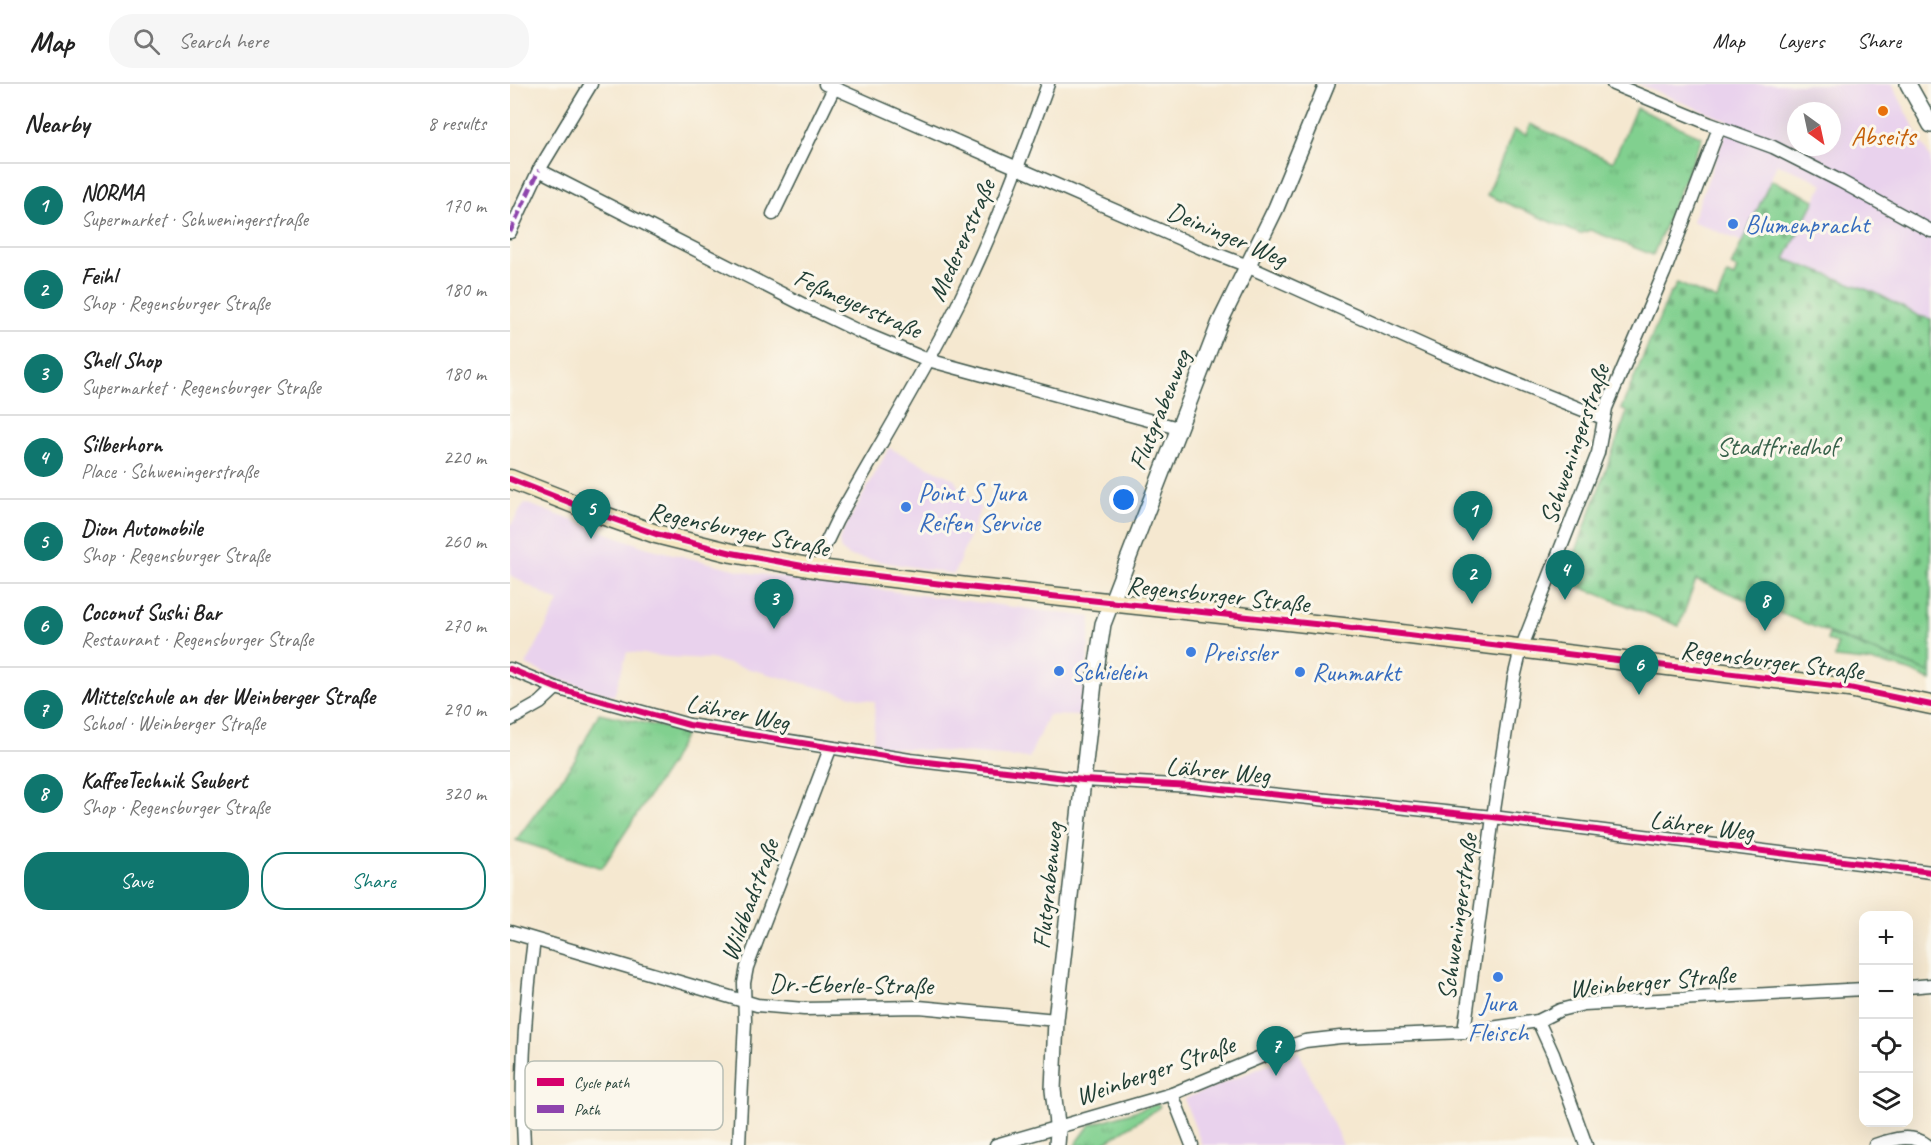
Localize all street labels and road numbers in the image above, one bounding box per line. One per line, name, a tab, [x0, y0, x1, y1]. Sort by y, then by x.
street label: Medererstraße	[920, 172, 1004, 306]
street label: Deininger Weg	[1162, 195, 1293, 275]
street label: Feßmeyerstraße	[789, 261, 929, 347]
street label: Flutgrabenweg	[1120, 344, 1199, 475]
street label: Schweningerstraße	[1532, 357, 1618, 529]
street label: Regensburger Straße	[646, 494, 835, 565]
street label: Regensburger Straße	[1125, 568, 1314, 621]
street label: Regensburger Straße	[1679, 633, 1868, 688]
street label: Lährer Weg	[684, 686, 794, 739]
street label: Lährer Weg	[1165, 750, 1273, 792]
street label: Lährer Weg	[1648, 803, 1757, 848]
street label: Flutgrabenweg	[1024, 820, 1071, 951]
street label: Schweningerstraße	[1430, 829, 1486, 1002]
street label: Wildbadstraße	[712, 832, 788, 966]
street label: Weinberger Straße	[1568, 958, 1739, 1005]
street label: Dr.-Eberle-Straße	[769, 967, 936, 1002]
street label: Weinberger Straße	[1071, 1027, 1242, 1113]

